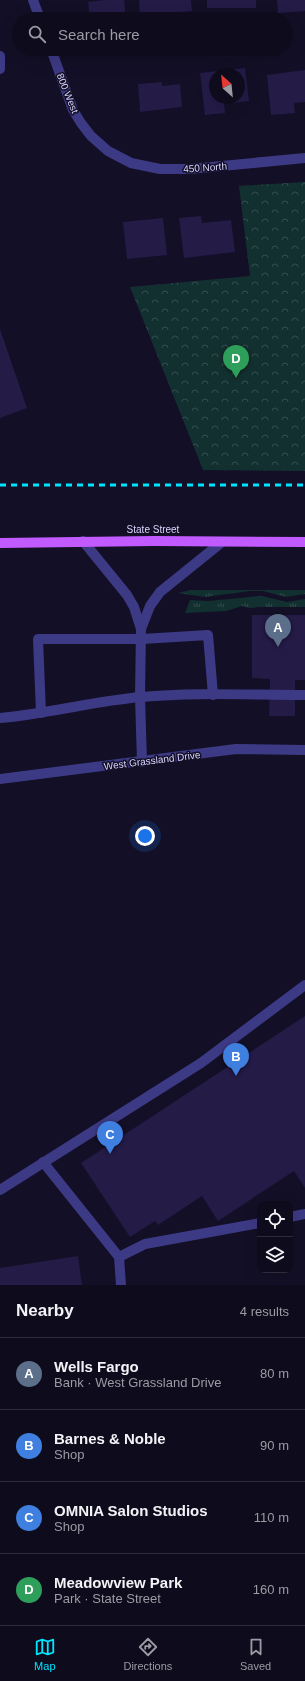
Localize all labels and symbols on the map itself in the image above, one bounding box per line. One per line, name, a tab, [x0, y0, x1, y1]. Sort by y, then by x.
north arrow	[209, 68, 245, 104]
street label: 800 West	[55, 72, 81, 115]
street label: 450 North	[183, 160, 227, 175]
pin: D	[223, 345, 249, 378]
street label: State Street	[127, 524, 180, 535]
pin: A	[265, 614, 291, 647]
street label: West Grassland Drive	[103, 749, 201, 772]
your location	[135, 826, 155, 846]
pin: B	[223, 1043, 249, 1076]
pin: C	[97, 1121, 123, 1154]

